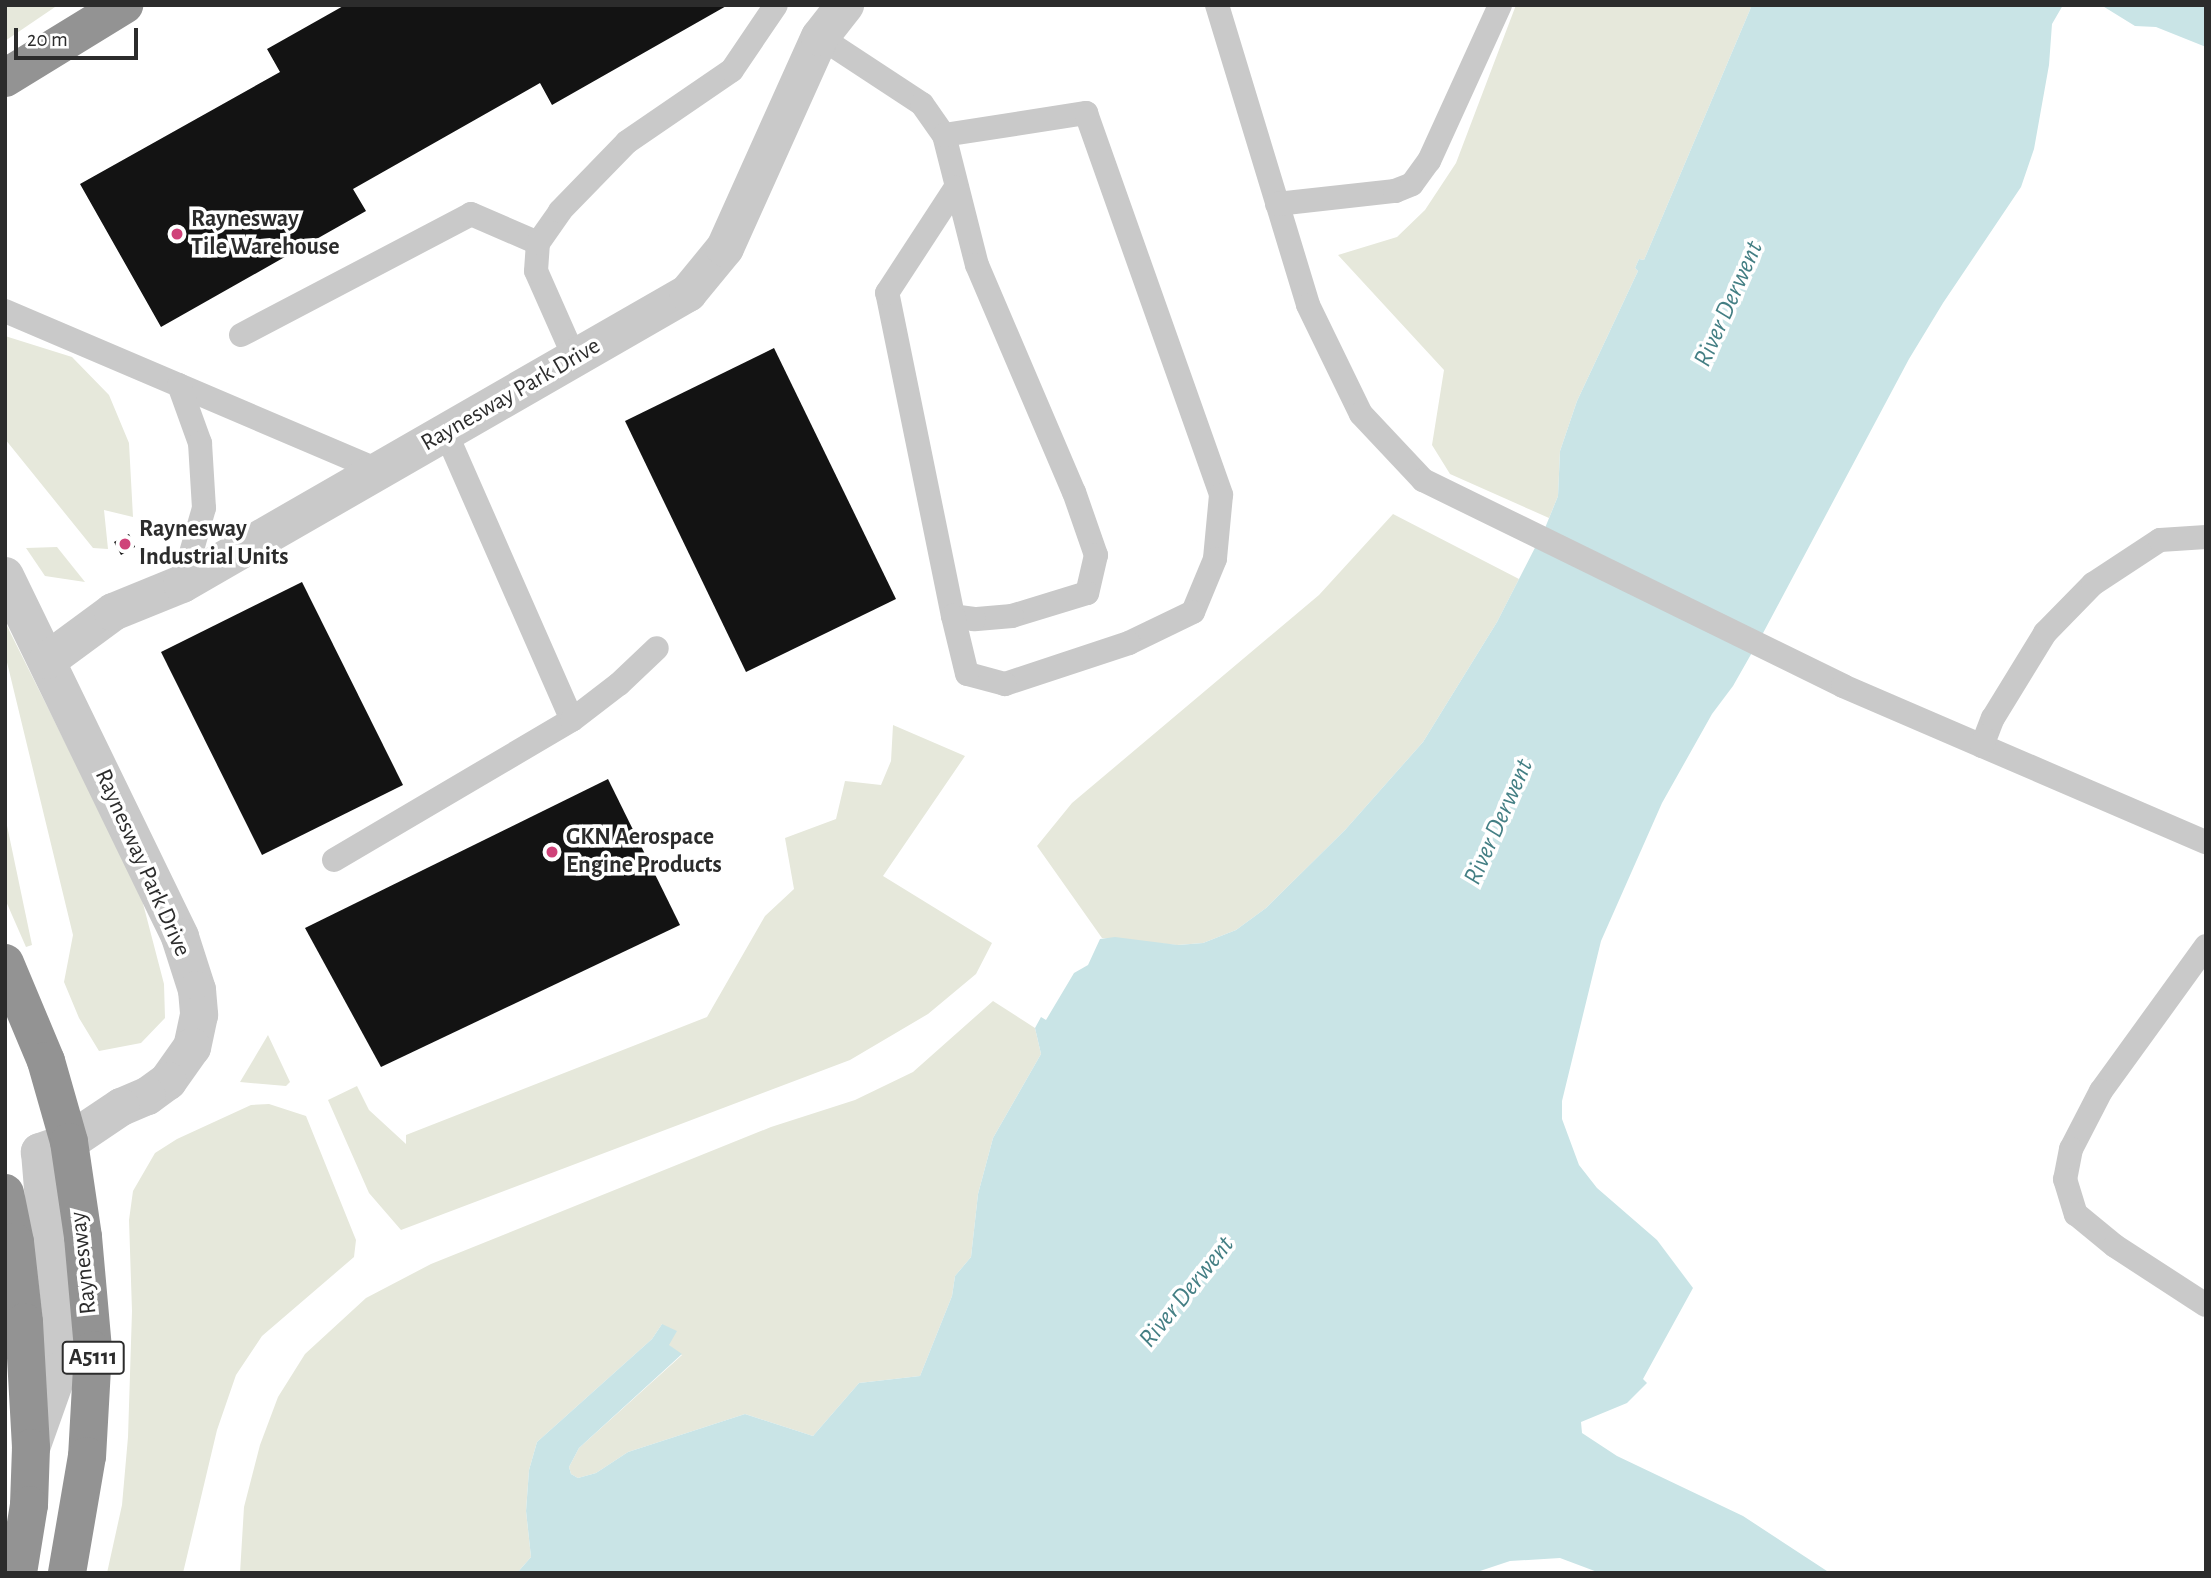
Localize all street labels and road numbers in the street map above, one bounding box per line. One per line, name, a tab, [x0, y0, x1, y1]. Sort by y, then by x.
street label: Raynesway Park Drive	[416, 332, 606, 458]
street label: Raynesway Park Drive	[88, 765, 196, 961]
street label: Raynesway	[64, 1210, 104, 1316]
road number: A5111	[62, 1338, 124, 1378]

